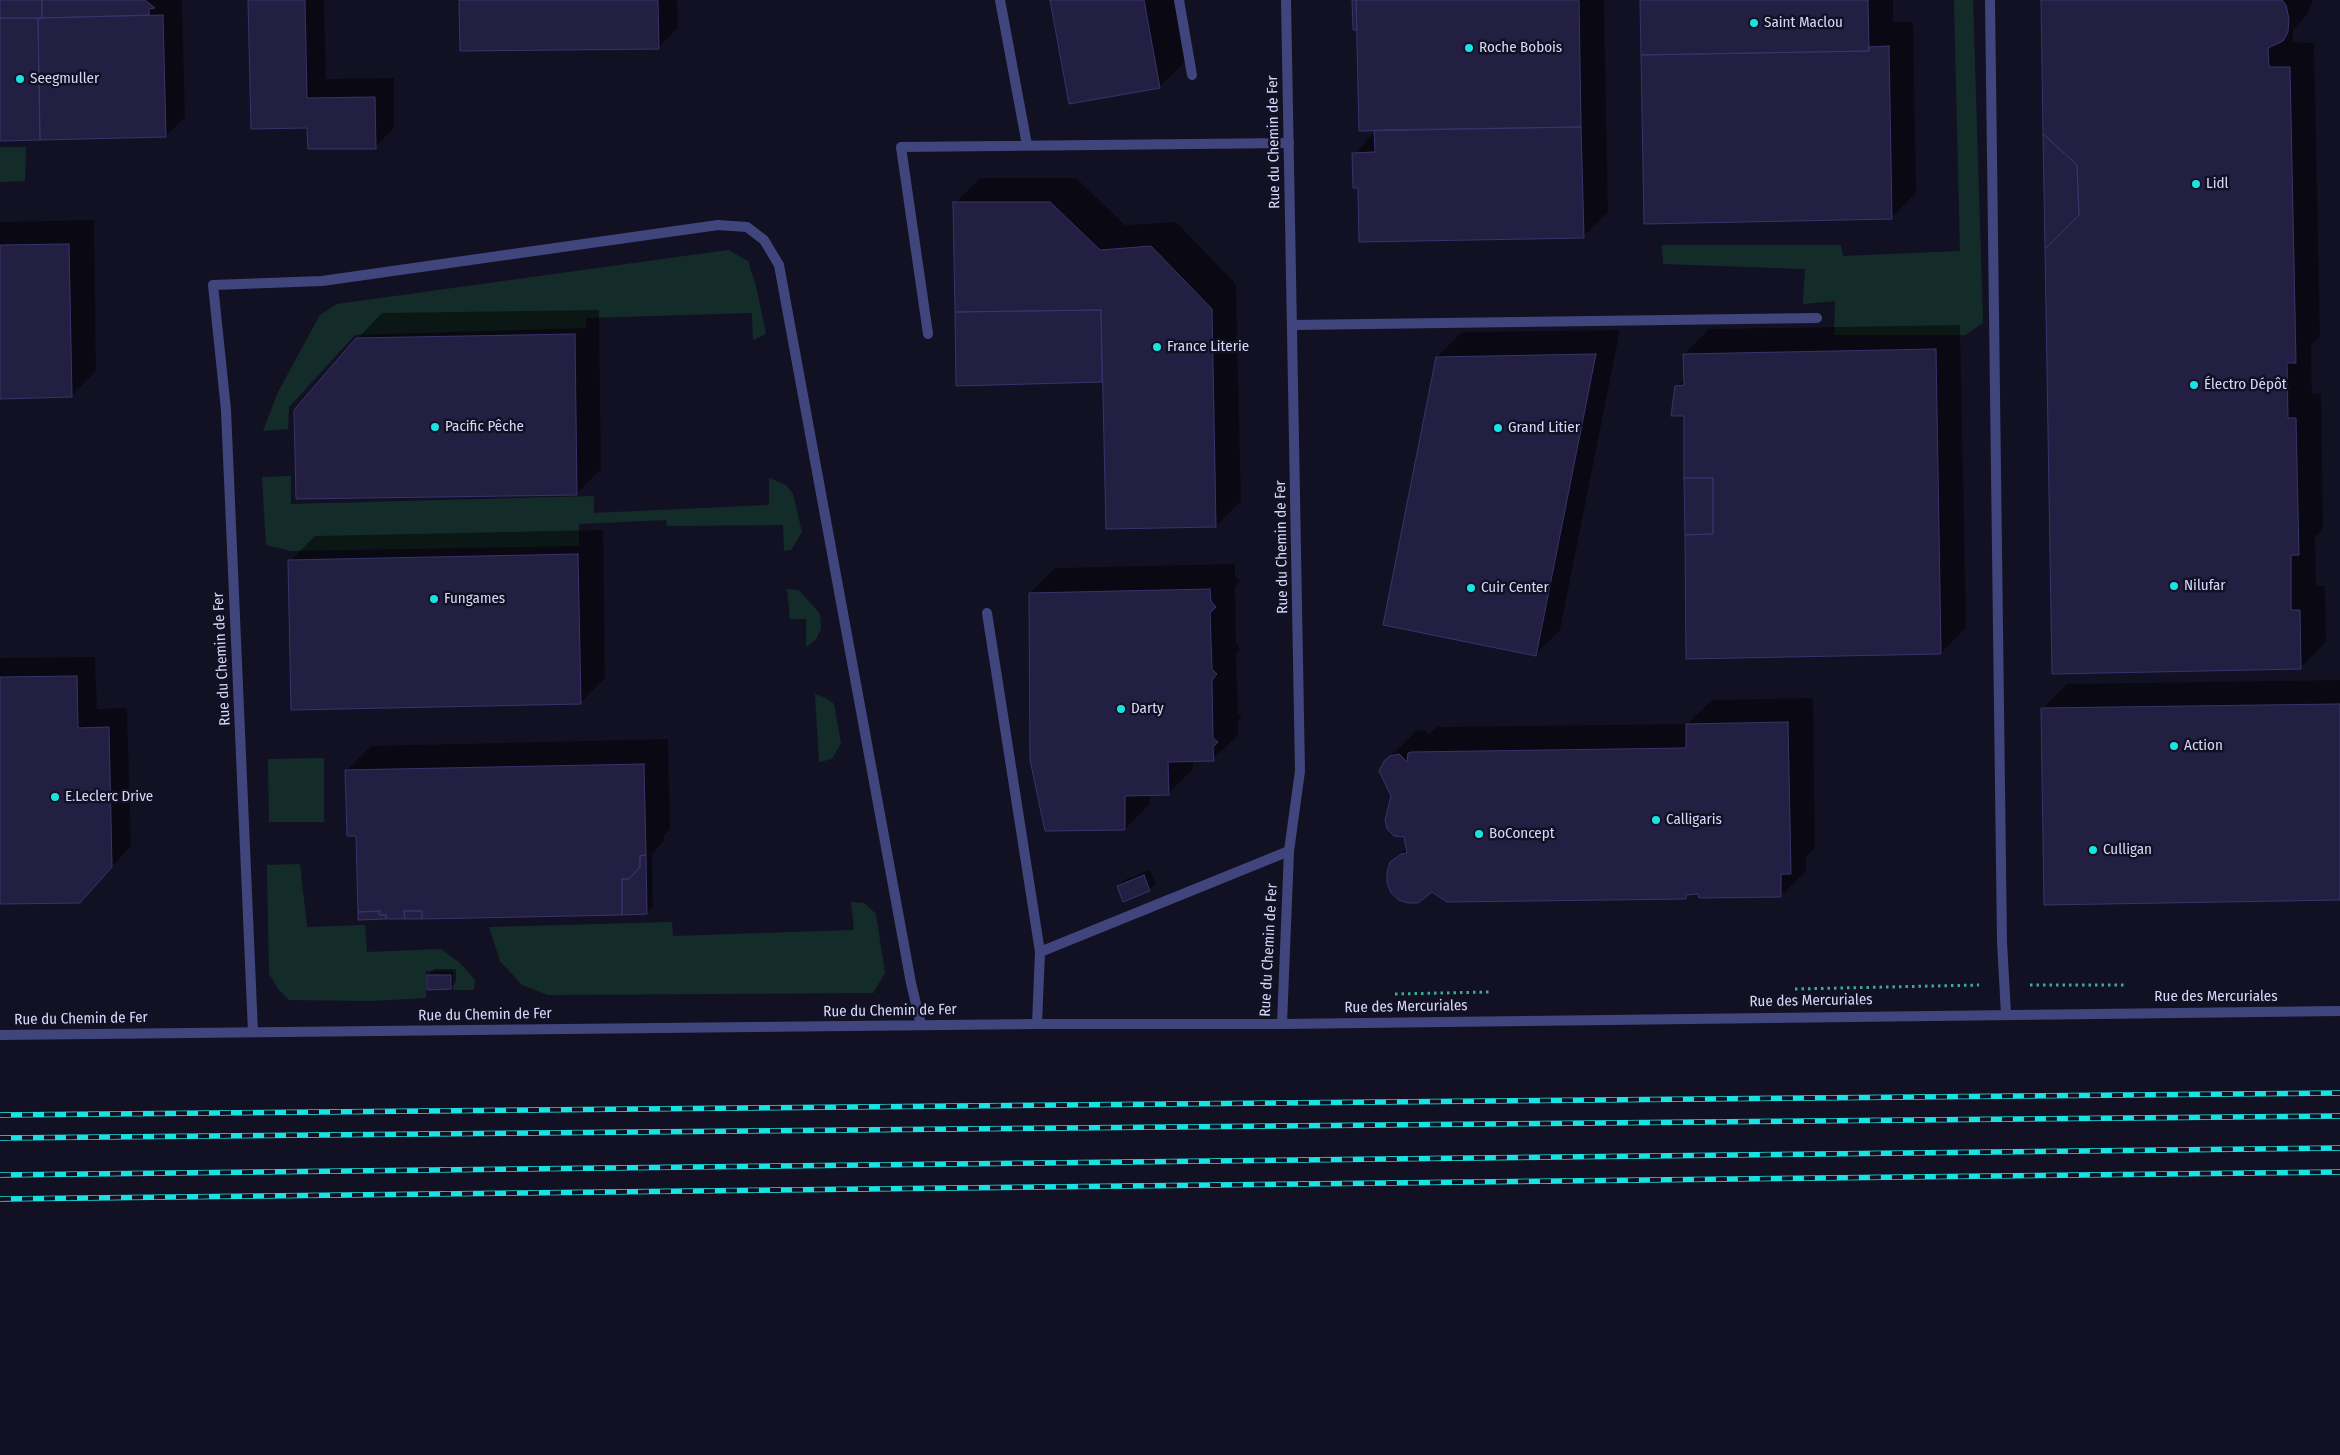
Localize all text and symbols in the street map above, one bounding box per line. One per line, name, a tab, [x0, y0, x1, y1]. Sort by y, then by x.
place label: Saint Maclou	[1764, 14, 1843, 32]
marker: Saint Maclou	[1748, 17, 1760, 29]
place label: Roche Bobois	[1479, 39, 1562, 57]
marker: Roche Bobois	[1463, 42, 1475, 54]
place label: Seegmuller	[30, 70, 99, 88]
marker: Seegmuller	[14, 73, 26, 85]
street label: Rue du Chemin de Fer	[1264, 75, 1284, 209]
place label: Lidl	[2206, 175, 2228, 193]
marker: Lidl	[2190, 178, 2202, 190]
place label: France Literie	[1167, 338, 1249, 356]
marker: France Literie	[1151, 341, 1163, 353]
place label: Électro Dépôt	[2204, 376, 2287, 394]
marker: Électro Dépôt	[2188, 379, 2200, 391]
place label: Pacific Pêche	[445, 418, 524, 436]
place label: Grand Litier	[1508, 419, 1580, 437]
marker: Pacific Pêche	[429, 421, 441, 433]
marker: Grand Litier	[1492, 422, 1504, 434]
street label: Rue du Chemin de Fer	[1272, 480, 1292, 614]
place label: Nilufar	[2184, 577, 2226, 595]
place label: Cuir Center	[1481, 579, 1549, 597]
marker: Nilufar	[2168, 580, 2180, 592]
marker: Cuir Center	[1465, 582, 1477, 594]
place label: Fungames	[444, 590, 505, 608]
street label: Rue du Chemin de Fer	[210, 592, 234, 726]
marker: Fungames	[428, 593, 440, 605]
place label: Darty	[1131, 700, 1164, 718]
marker: Darty	[1115, 703, 1127, 715]
place label: Action	[2184, 737, 2223, 755]
marker: Action	[2168, 740, 2180, 752]
place label: E.Leclerc Drive	[65, 788, 153, 806]
marker: E.Leclerc Drive	[49, 791, 61, 803]
place label: Calligaris	[1666, 811, 1722, 829]
marker: Calligaris	[1650, 814, 1662, 826]
place label: BoConcept	[1489, 825, 1555, 843]
marker: BoConcept	[1473, 828, 1485, 840]
place label: Culligan	[2103, 841, 2152, 859]
marker: Culligan	[2087, 844, 2099, 856]
street label: Rue du Chemin de Fer	[1257, 883, 1281, 1017]
street label: Rue des Mercuriales	[2154, 988, 2278, 1006]
street label: Rue des Mercuriales	[1749, 991, 1873, 1011]
street label: Rue des Mercuriales	[1344, 997, 1468, 1017]
street label: Rue du Chemin de Fer	[823, 1001, 957, 1021]
street label: Rue du Chemin de Fer	[418, 1005, 552, 1025]
street label: Rue du Chemin de Fer	[14, 1009, 148, 1029]

